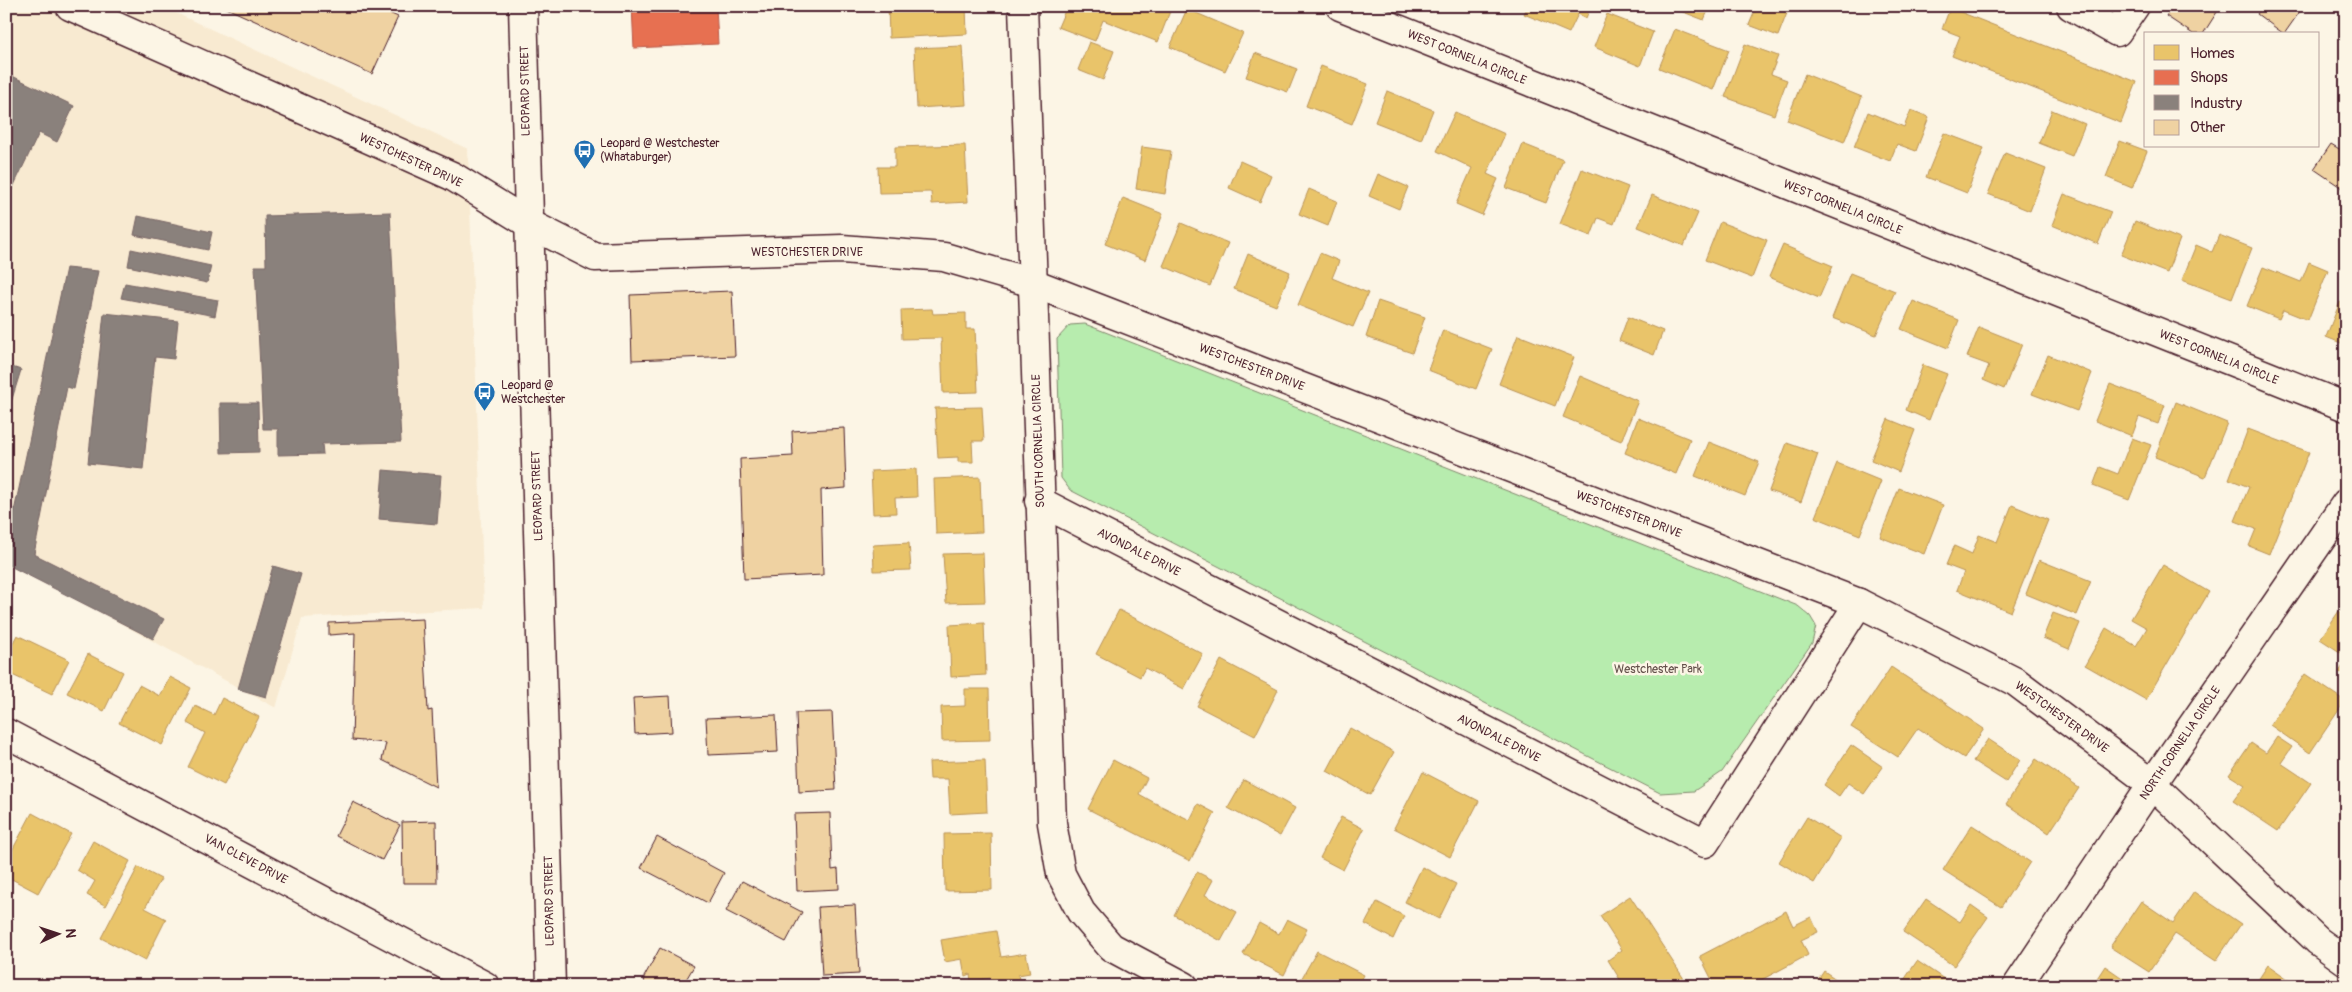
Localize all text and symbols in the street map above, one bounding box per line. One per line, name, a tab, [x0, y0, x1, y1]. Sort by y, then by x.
street label: WEST CORNELIA CIRCLE	[1405, 27, 1529, 88]
legend	[2144, 32, 2320, 148]
text: Homes	[2190, 44, 2235, 63]
street label: LEOPARD STREET	[517, 45, 534, 136]
text: Shops	[2190, 68, 2228, 87]
text: Industry	[2190, 94, 2243, 113]
text: Other	[2190, 118, 2226, 137]
street label: WESTCHESTER DRIVE	[357, 130, 465, 191]
place label: Leopard @ Westchester (Whataburger)	[600, 136, 720, 165]
bus stop icon: Leopard @ Westchester (Whataburger)	[572, 138, 596, 169]
street label: WEST CORNELIA CIRCLE	[1781, 177, 1905, 238]
street label: WESTCHESTER DRIVE	[751, 245, 863, 260]
street label: WEST CORNELIA CIRCLE	[2157, 327, 2281, 388]
street label: WESTCHESTER DRIVE	[1197, 340, 1307, 395]
street label: SOUTH CORNELIA CIRCLE	[1029, 374, 1048, 508]
place label: Leopard @ Westchester	[501, 378, 566, 407]
bus stop icon: Leopard @ Westchester	[473, 380, 497, 411]
street label: LEOPARD STREET	[528, 450, 547, 541]
street label: WESTCHESTER DRIVE	[1574, 487, 1684, 542]
street label: AVONDALE DRIVE	[1095, 525, 1183, 580]
park label: Westchester Park	[1614, 662, 1702, 677]
street label: WESTCHESTER DRIVE	[2012, 678, 2111, 756]
street label: NORTH CORNELIA CIRCLE	[2137, 684, 2224, 803]
street label: AVONDALE DRIVE	[1455, 711, 1543, 766]
street label: VAN CLEVE DRIVE	[201, 831, 290, 888]
street label: LEOPARD STREET	[541, 855, 558, 946]
north arrow	[32, 910, 82, 960]
text: N	[62, 928, 79, 939]

